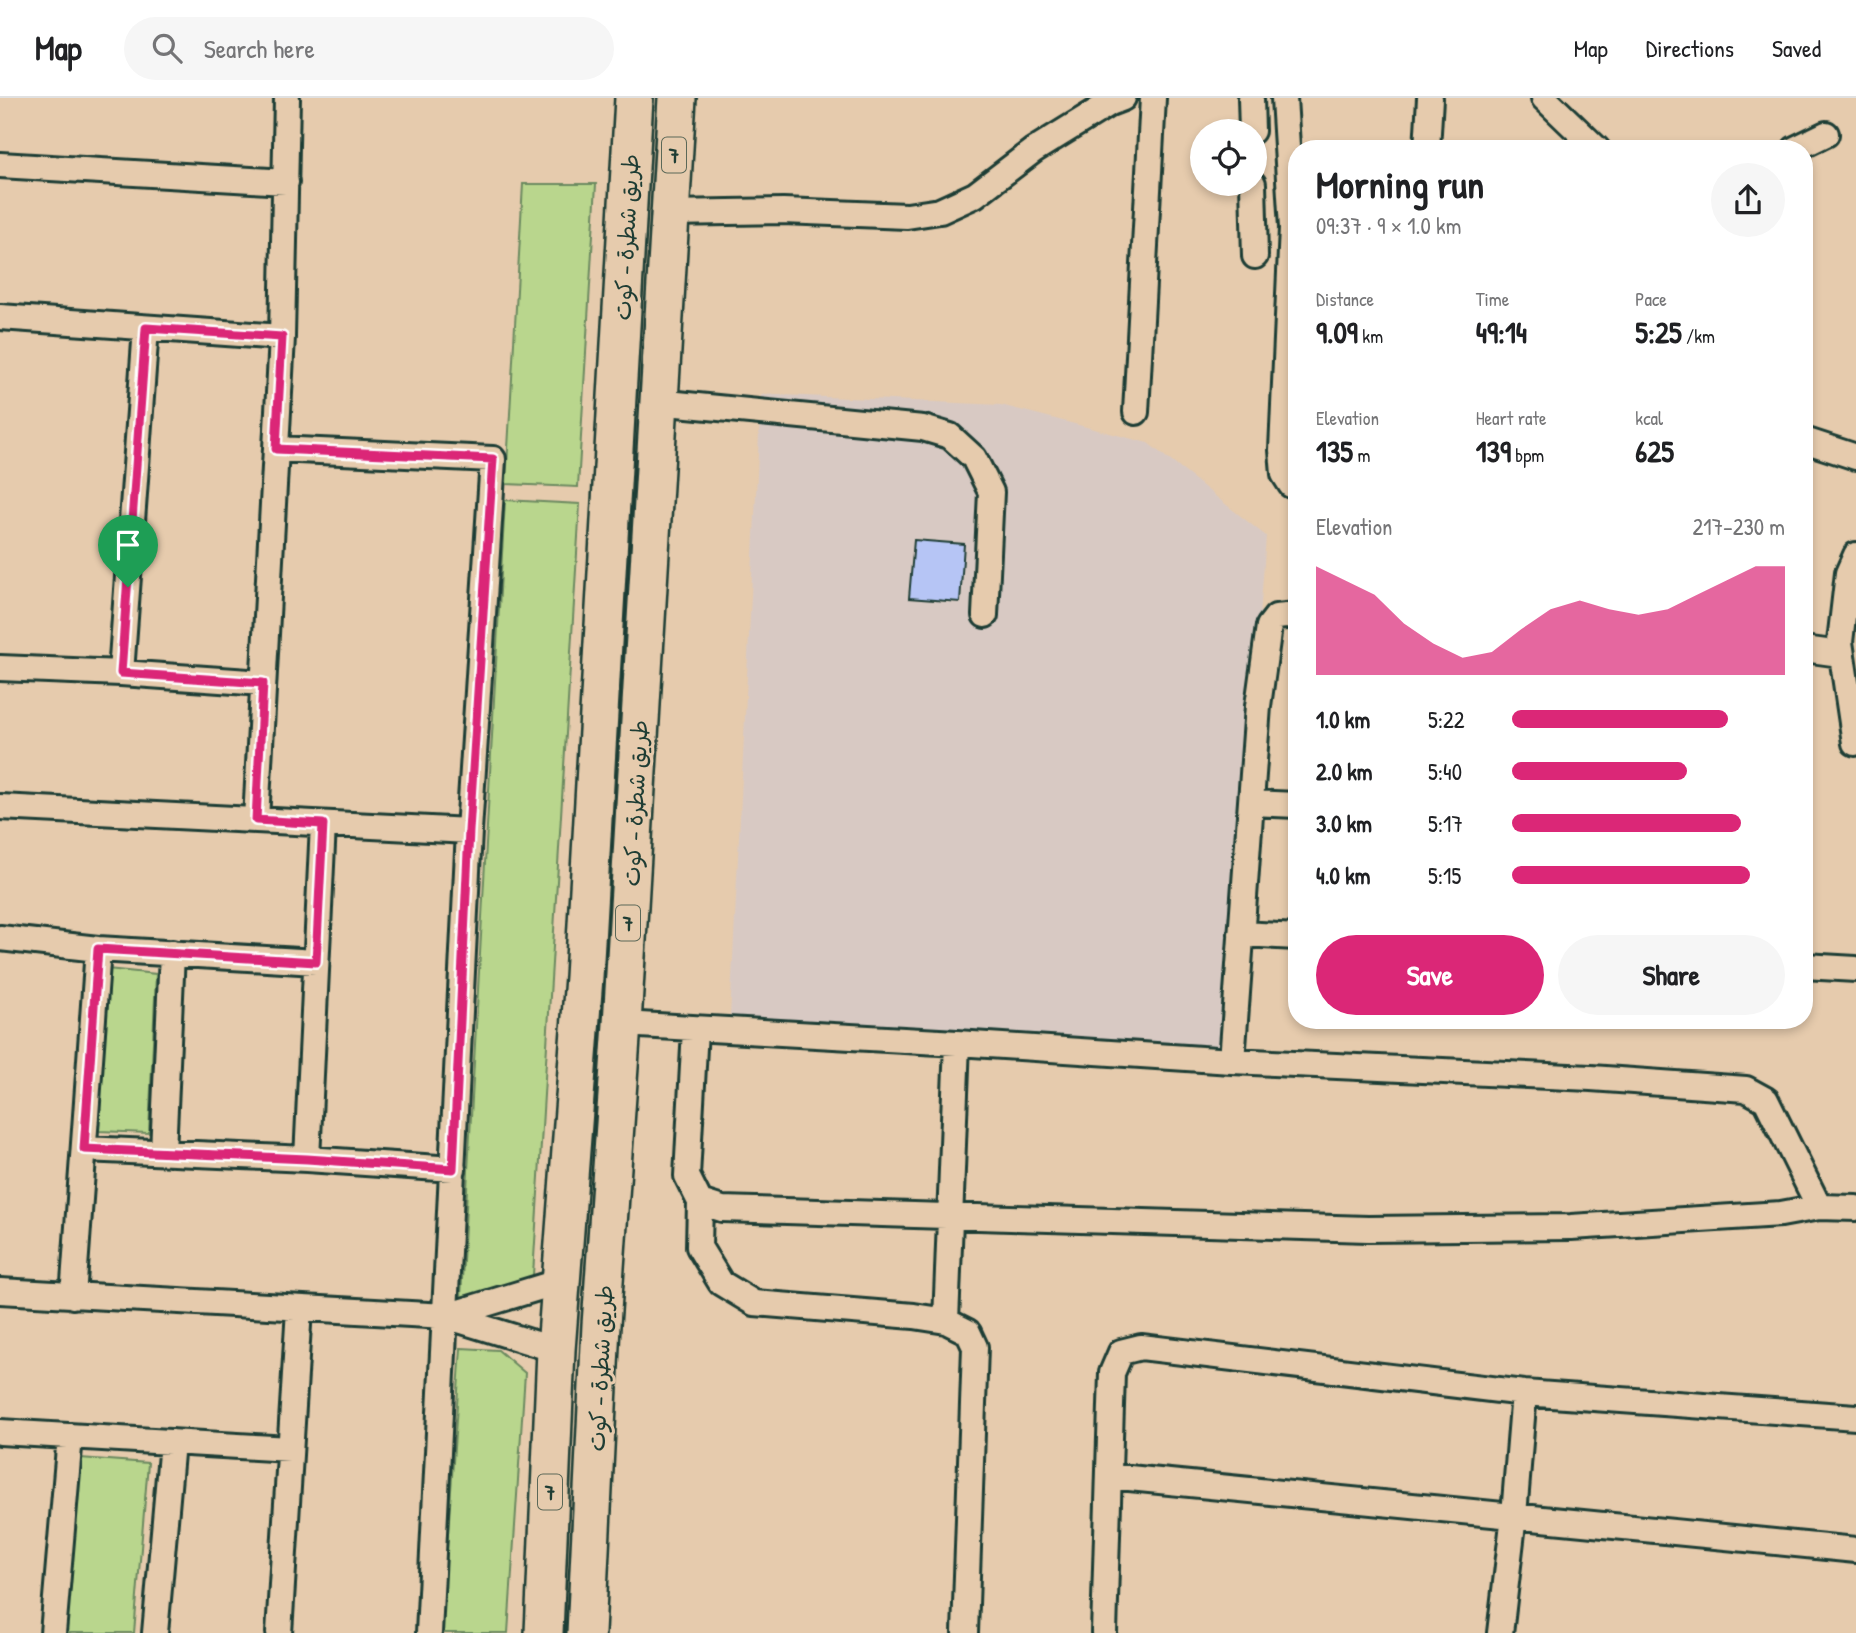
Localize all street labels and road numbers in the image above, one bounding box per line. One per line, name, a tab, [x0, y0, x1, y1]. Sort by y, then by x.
road number: 7	[662, 138, 686, 172]
street label: طريق شطرة - كوت	[606, 153, 646, 321]
street label: طريق شطرة - كوت	[615, 719, 655, 887]
road number: 7	[616, 906, 640, 940]
street label: طريق شطرة - كوت	[580, 1284, 620, 1452]
road number: 7	[538, 1474, 562, 1510]

